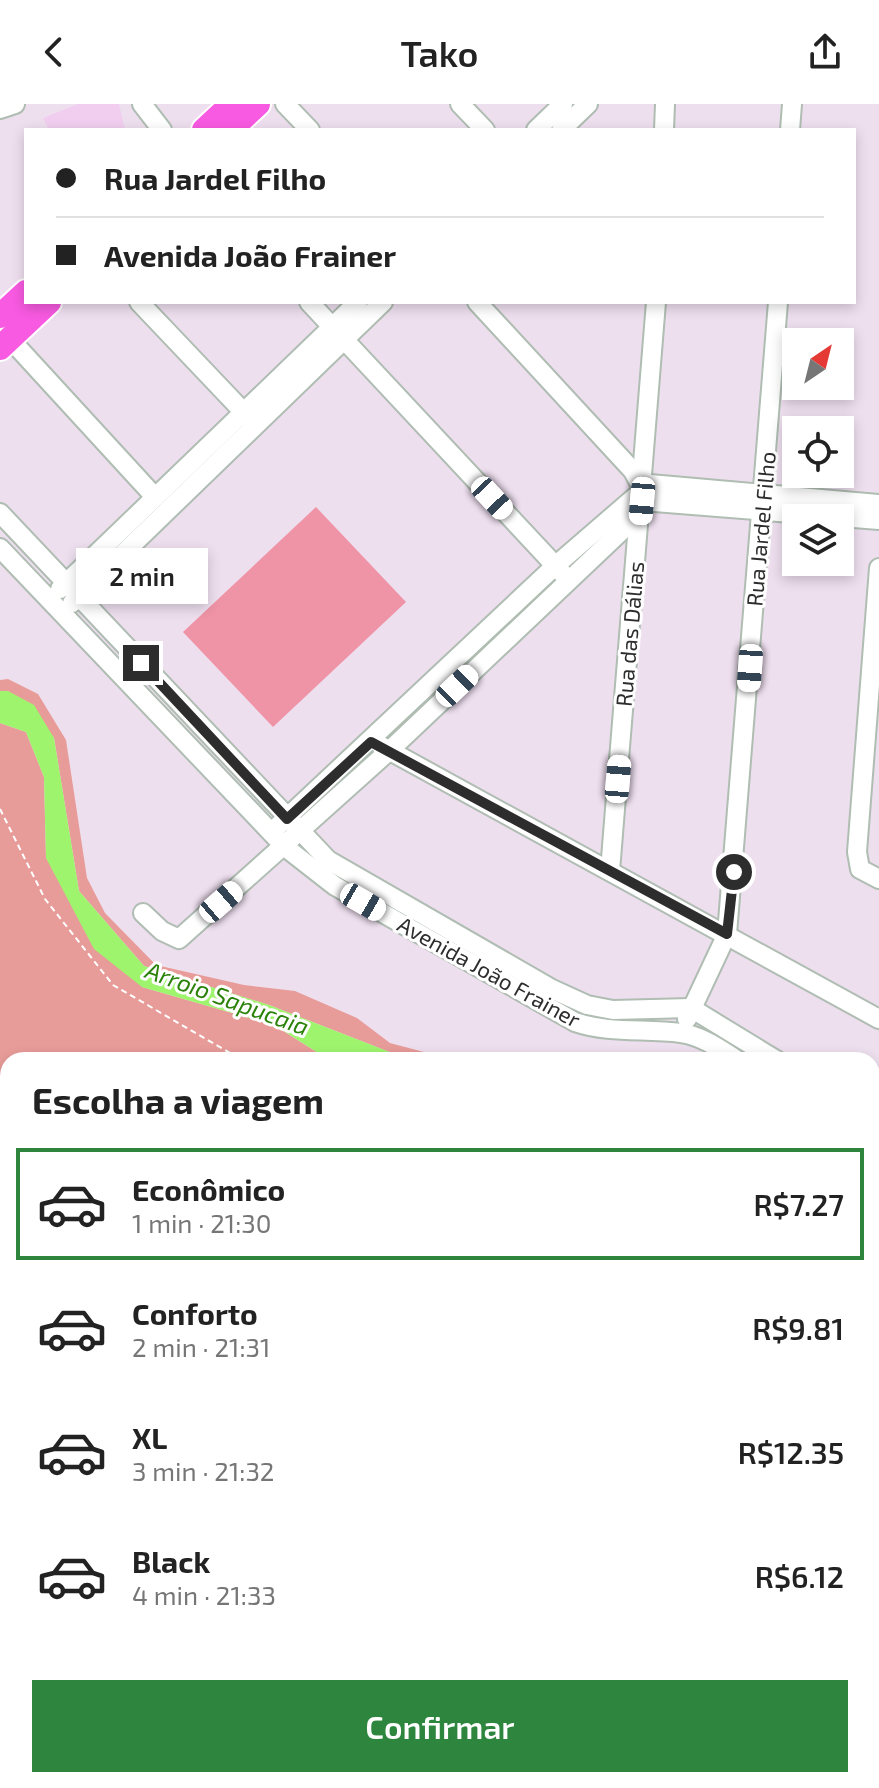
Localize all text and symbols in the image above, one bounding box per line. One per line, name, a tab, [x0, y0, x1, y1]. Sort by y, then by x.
icon: back	[32, 30, 76, 74]
icon: share	[803, 30, 847, 74]
text: Tako	[401, 31, 478, 74]
text: Rua Jardel Filho	[104, 160, 326, 196]
text: Avenida João Frainer	[104, 237, 396, 273]
north arrow	[782, 328, 854, 400]
map controls	[782, 328, 854, 576]
button: locate	[782, 416, 854, 488]
street label: Rua Jardel Filho	[740, 450, 780, 607]
car	[467, 472, 517, 524]
car	[628, 476, 656, 526]
button: layers	[782, 504, 854, 576]
callout: 2 min	[75, 547, 207, 603]
text: 2 min	[109, 560, 175, 591]
street label: Rua das Dálias	[610, 560, 648, 708]
car	[736, 643, 764, 693]
route end	[123, 645, 159, 681]
car	[431, 661, 483, 711]
car	[604, 754, 632, 804]
route start	[716, 854, 752, 890]
car	[195, 877, 247, 927]
car	[336, 880, 390, 924]
street label: Avenida João Frainer	[394, 910, 585, 1032]
water label: Arroio Sapucaia	[141, 954, 313, 1041]
text: Escolha a viagem	[32, 1078, 324, 1121]
icon: car	[36, 1168, 108, 1240]
text: Econômico	[132, 1171, 285, 1207]
text: R$7.27	[753, 1186, 844, 1222]
text: 1 min · 21:30	[132, 1207, 271, 1238]
icon: car	[36, 1292, 108, 1364]
text: Conforto	[132, 1295, 258, 1331]
text: R$9.81	[752, 1310, 844, 1346]
text: 2 min · 21:31	[132, 1331, 270, 1362]
icon: car	[36, 1416, 108, 1488]
text: XL	[132, 1419, 167, 1455]
text: R$12.35	[738, 1434, 844, 1470]
text: 3 min · 21:32	[132, 1455, 274, 1486]
icon: car	[36, 1540, 108, 1612]
text: Black	[132, 1543, 210, 1579]
text: R$6.12	[755, 1558, 844, 1594]
text: 4 min · 21:33	[132, 1579, 276, 1610]
button: Confirmar	[32, 1680, 848, 1772]

